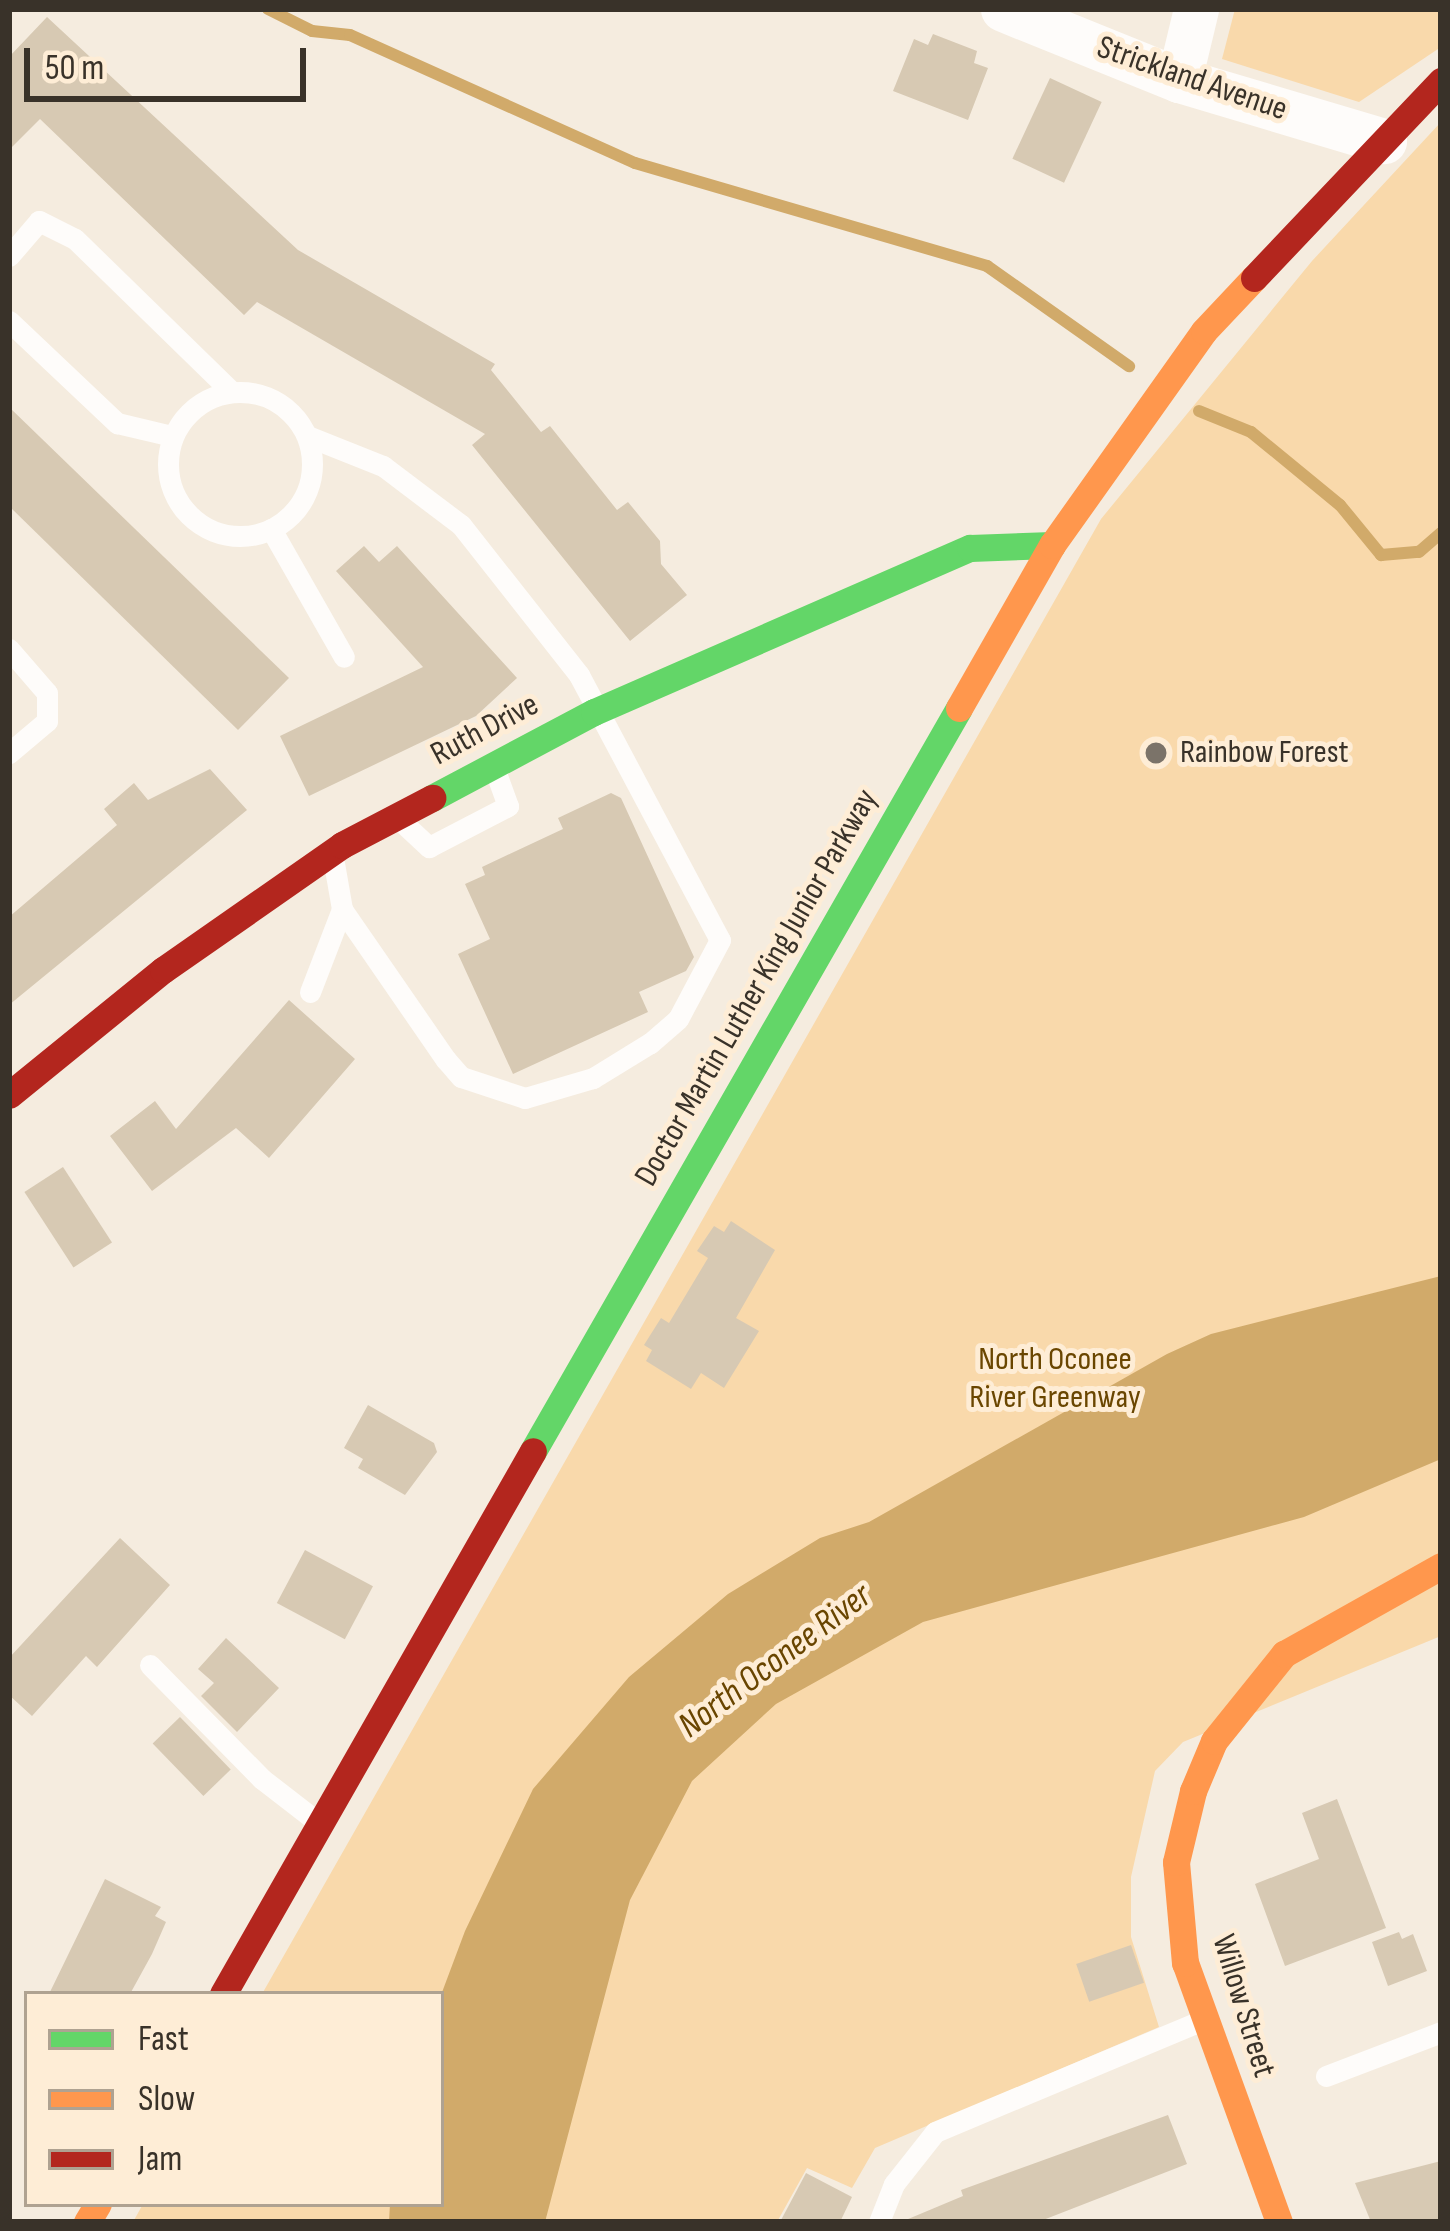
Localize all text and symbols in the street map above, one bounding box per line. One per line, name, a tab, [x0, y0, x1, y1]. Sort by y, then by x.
scale bar	[30, 24, 312, 98]
street label: Strickland Avenue	[1092, 28, 1292, 130]
text: 50 m	[45, 47, 104, 90]
street label: Ruth Drive	[424, 685, 546, 775]
place label: Rainbow Forest	[1180, 733, 1349, 773]
marker: Rainbow Forest	[1143, 740, 1169, 766]
street label: Doctor Martin Luther King Junior Parkway	[627, 783, 887, 1193]
park label: North Oconee River Greenway	[969, 1340, 1141, 1418]
water label: North Oconee River	[670, 1575, 880, 1747]
street label: Willow Street	[1203, 1930, 1283, 2082]
legend	[24, 1991, 444, 2207]
text: Fast	[138, 2018, 189, 2061]
text: Slow	[138, 2078, 195, 2121]
text: Jam	[138, 2138, 182, 2181]

